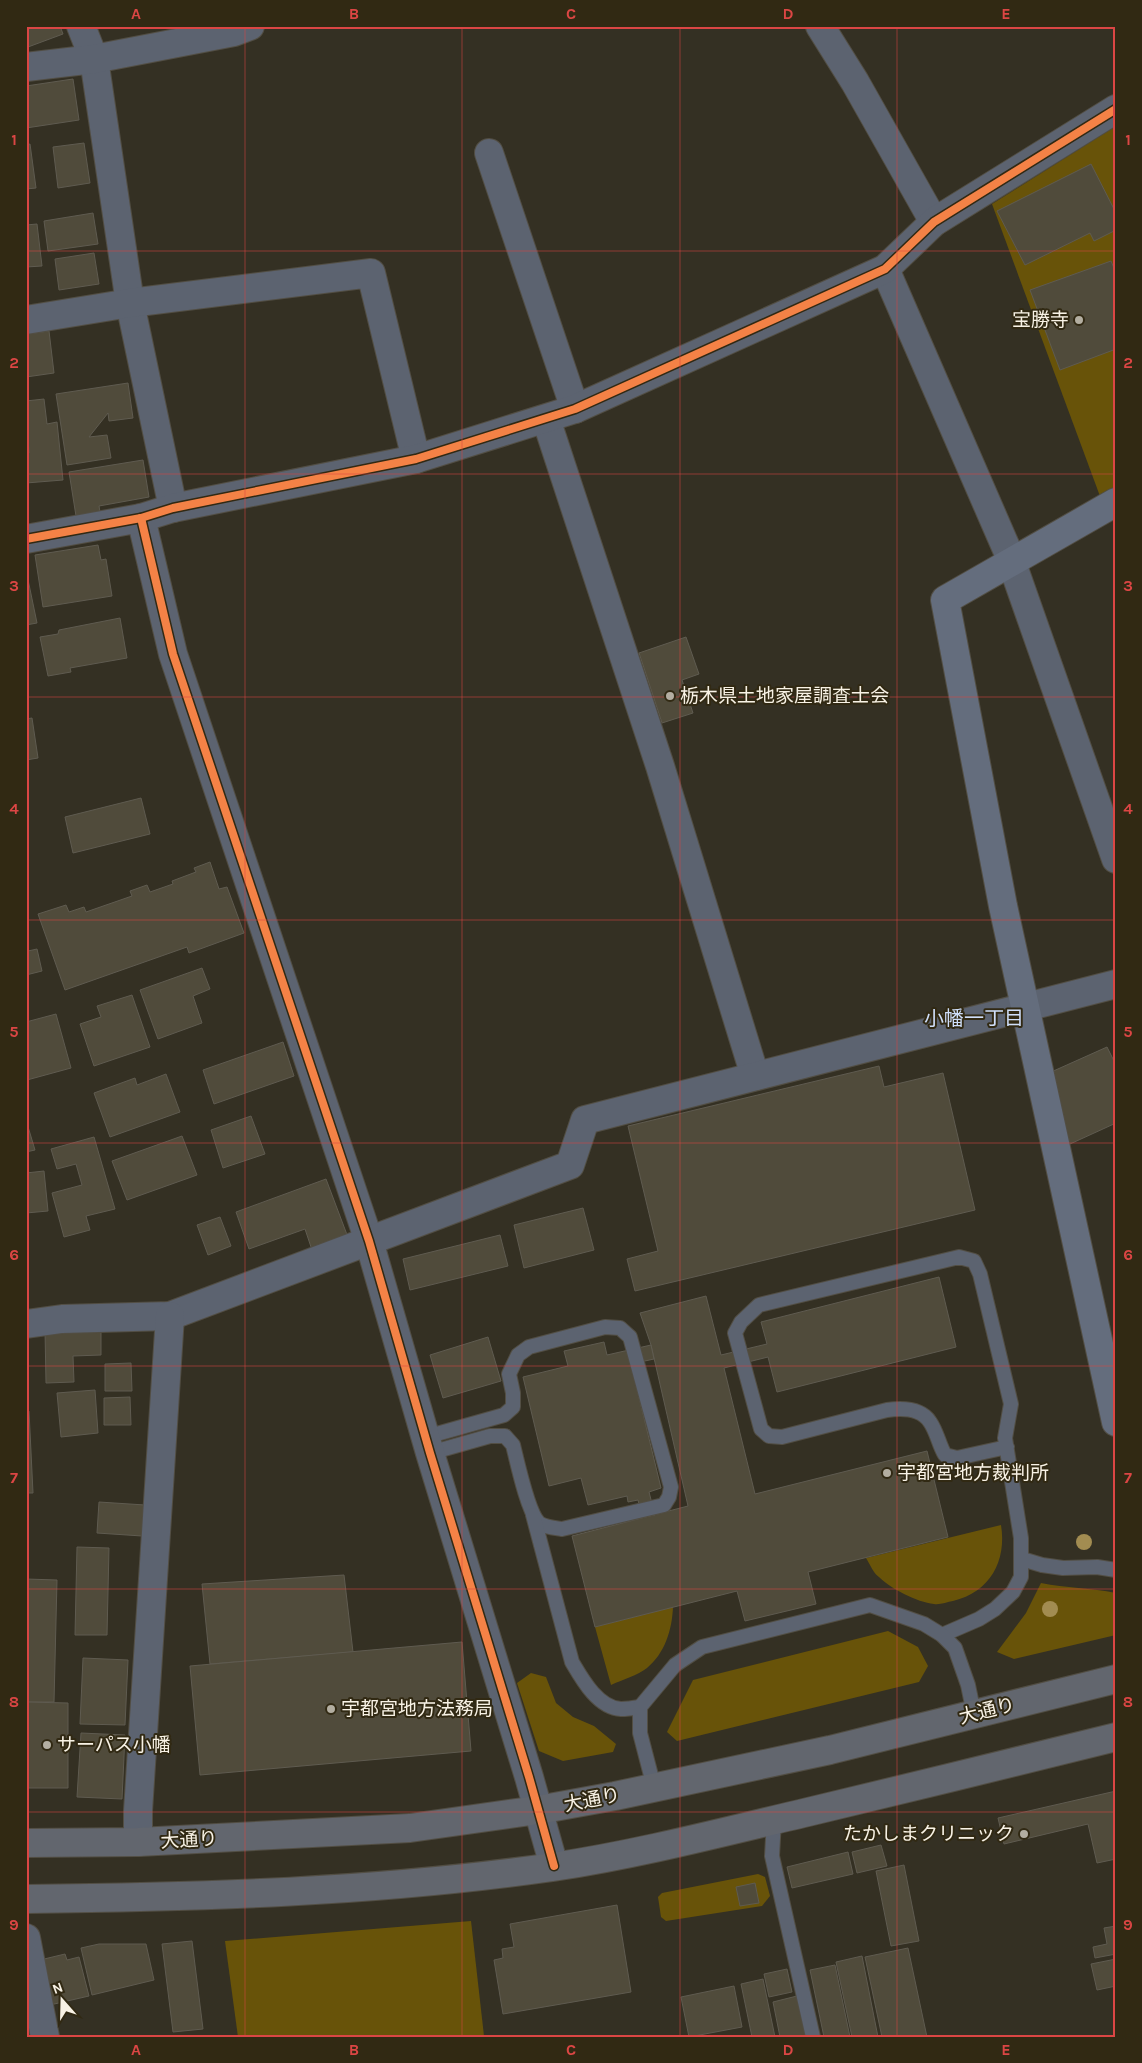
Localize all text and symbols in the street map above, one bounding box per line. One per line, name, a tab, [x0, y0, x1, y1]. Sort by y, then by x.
text: A	[131, 4, 141, 23]
text: B	[349, 4, 359, 23]
text: C	[566, 4, 576, 23]
text: D	[783, 4, 794, 23]
text: E	[1001, 4, 1011, 23]
text: 1	[11, 130, 17, 149]
text: 1	[1125, 130, 1131, 149]
place label: 宝勝寺	[1012, 309, 1069, 331]
marker: 宝勝寺	[1073, 314, 1085, 326]
text: 2	[9, 353, 19, 372]
text: 2	[1123, 353, 1133, 372]
text: 3	[9, 576, 19, 595]
text: 3	[1123, 576, 1133, 595]
place label: 栃木県土地家屋調査士会	[680, 685, 889, 707]
marker: 栃木県土地家屋調査士会	[664, 690, 676, 702]
text: 4	[9, 799, 19, 818]
text: 4	[1123, 799, 1133, 818]
district label: 小幡一丁目	[924, 1007, 1024, 1030]
text: 5	[9, 1022, 19, 1041]
text: 5	[1123, 1022, 1133, 1041]
text: 6	[9, 1245, 19, 1264]
text: 6	[1123, 1245, 1133, 1264]
place label: 宇都宮地方裁判所	[897, 1462, 1049, 1484]
marker: 宇都宮地方裁判所	[881, 1467, 893, 1479]
text: 7	[10, 1468, 18, 1487]
text: 7	[1124, 1468, 1132, 1487]
text: 8	[9, 1692, 19, 1711]
text: 8	[1123, 1692, 1133, 1711]
street label: 大通り	[957, 1693, 1017, 1729]
place label: 宇都宮地方法務局	[341, 1698, 493, 1720]
marker: 宇都宮地方法務局	[325, 1703, 337, 1715]
place label: サーパス小幡	[57, 1734, 171, 1756]
marker: サーパス小幡	[41, 1739, 53, 1751]
street label: 大通り	[562, 1784, 622, 1816]
place label: たかしまクリニック	[843, 1823, 1014, 1845]
street label: 大通り	[160, 1828, 218, 1852]
marker: たかしまクリニック	[1018, 1828, 1030, 1840]
text: 9	[9, 1915, 19, 1934]
text: 9	[1123, 1915, 1133, 1934]
north arrow	[38, 1976, 88, 2026]
text: N	[50, 1979, 65, 1998]
text: A	[131, 2040, 141, 2059]
text: B	[349, 2040, 359, 2059]
text: C	[566, 2040, 576, 2059]
text: D	[783, 2040, 794, 2059]
text: E	[1001, 2040, 1011, 2059]

